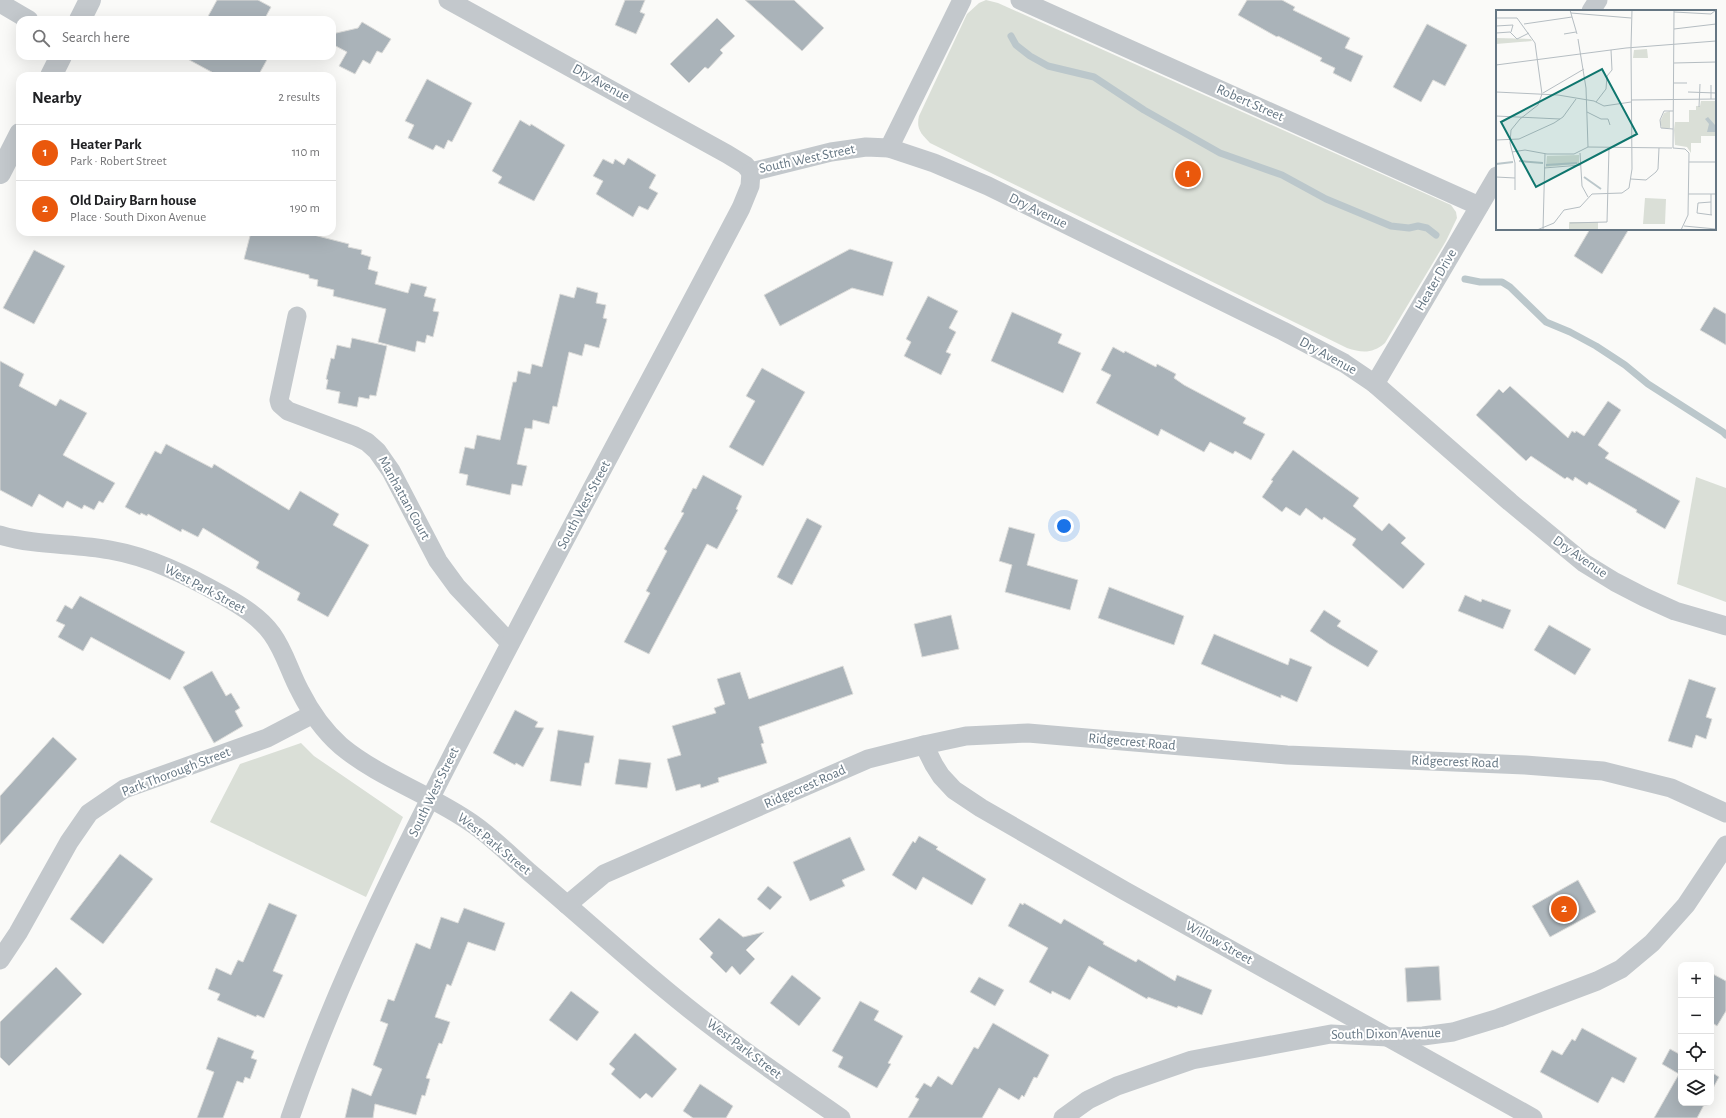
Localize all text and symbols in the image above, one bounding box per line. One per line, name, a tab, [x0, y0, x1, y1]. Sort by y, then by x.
inset map	[1496, 10, 1716, 230]
search box	[16, 16, 336, 60]
icon: search	[30, 27, 52, 49]
text: Search here	[62, 30, 130, 45]
street label: Dry Avenue	[570, 62, 632, 104]
street label: Robert Street	[1214, 82, 1286, 124]
text: Nearby	[32, 89, 82, 106]
text: 2 results	[278, 91, 320, 104]
text: Heater Park	[70, 137, 142, 152]
street label: South West Street	[758, 142, 857, 176]
text: 1	[43, 146, 47, 159]
text: 110 m	[292, 146, 320, 159]
text: Park · Robert Street	[70, 155, 167, 168]
pin: 1	[1175, 159, 1201, 189]
street label: Dry Avenue	[1007, 191, 1069, 231]
text: Old Dairy Barn house	[70, 193, 196, 208]
text: 2	[42, 202, 48, 215]
text: 190 m	[290, 202, 320, 215]
text: Place · South Dixon Avenue	[70, 211, 206, 224]
street label: Heater Drive	[1413, 247, 1459, 313]
street label: Dry Avenue	[1297, 335, 1359, 377]
street label: Manhattan Court	[375, 454, 433, 542]
street label: South West Street	[555, 458, 613, 551]
your location	[1054, 516, 1074, 536]
street label: Dry Avenue	[1550, 533, 1610, 581]
street label: West Park Street	[162, 562, 248, 616]
street label: Ridgecrest Road	[1088, 731, 1176, 753]
street label: Park Thorough Street	[120, 745, 233, 799]
street label: South West Street	[406, 745, 462, 839]
street label: Ridgecrest Road	[1411, 753, 1499, 771]
street label: Ridgecrest Road	[762, 763, 848, 811]
street label: West Park Street	[455, 810, 534, 878]
pin: 2	[1551, 894, 1577, 924]
street label: Willow Street	[1183, 919, 1255, 967]
map controls	[1678, 962, 1714, 1106]
button: +	[1678, 962, 1714, 998]
button: −	[1678, 998, 1714, 1034]
street label: West Park Street	[704, 1016, 784, 1082]
street label: South Dixon Avenue	[1331, 1026, 1441, 1042]
button: locate	[1678, 1034, 1714, 1070]
button: layers	[1678, 1070, 1714, 1106]

